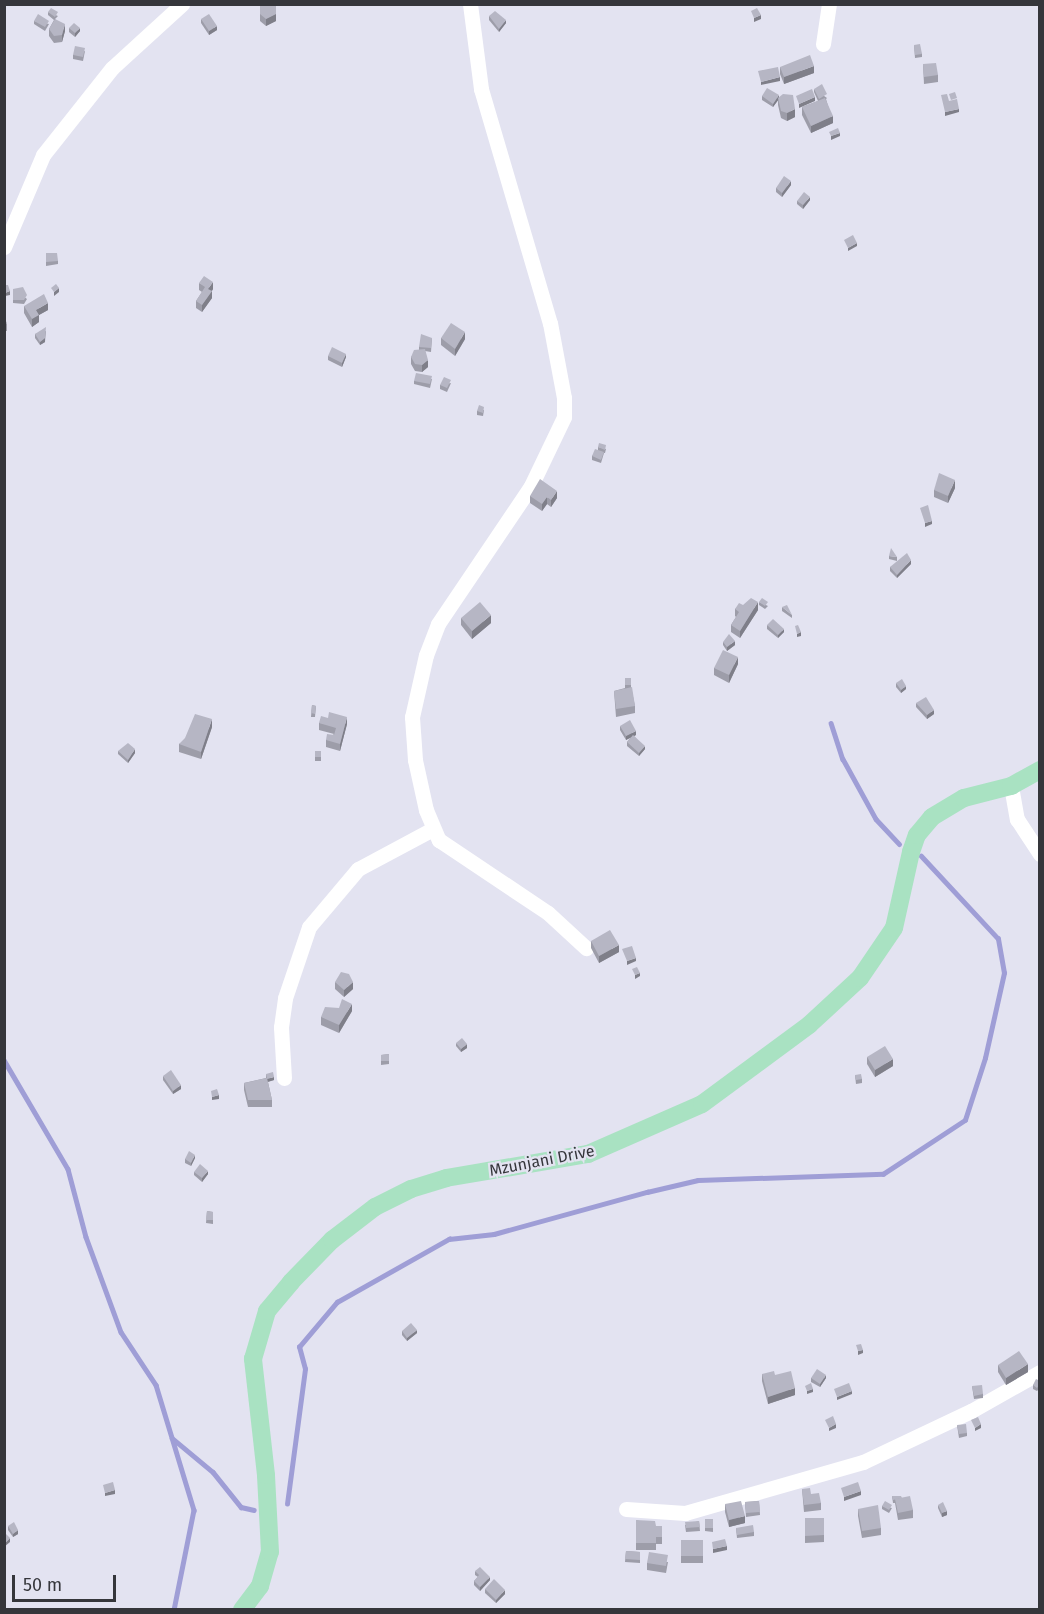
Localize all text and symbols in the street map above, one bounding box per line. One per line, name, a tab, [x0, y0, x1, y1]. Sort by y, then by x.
street label: Mzunjani Drive	[488, 1141, 596, 1181]
scale bar	[15, 1563, 118, 1601]
text: 50 m	[23, 1574, 62, 1596]

